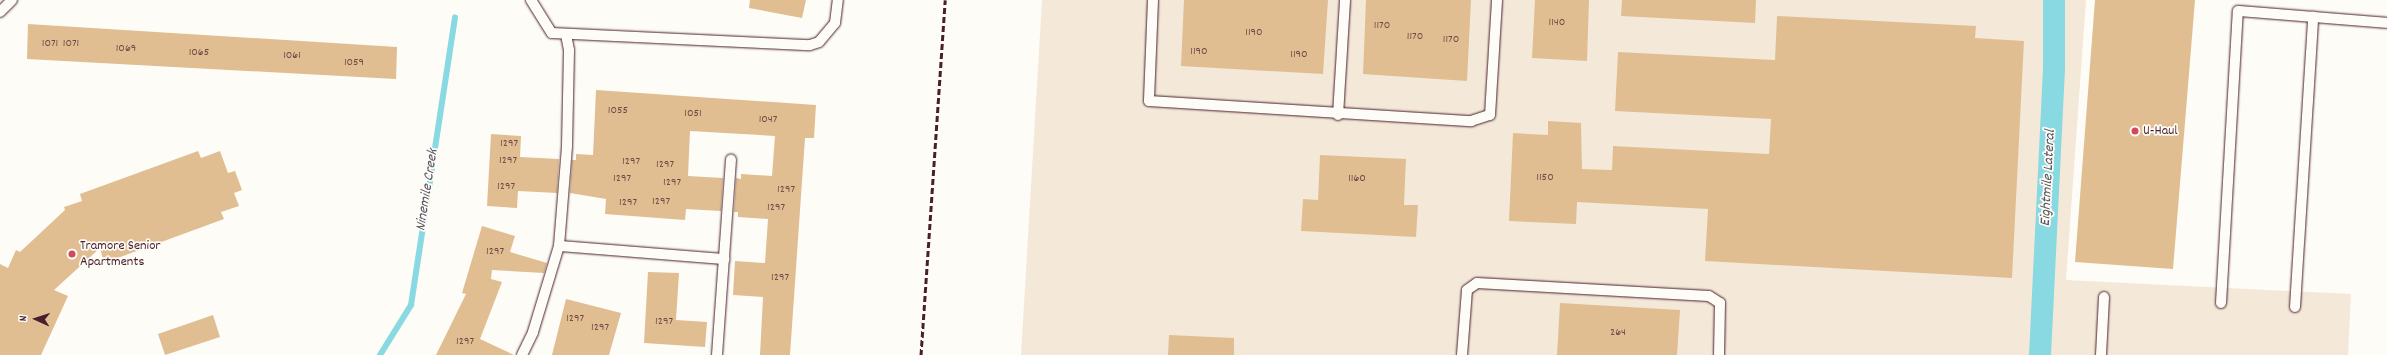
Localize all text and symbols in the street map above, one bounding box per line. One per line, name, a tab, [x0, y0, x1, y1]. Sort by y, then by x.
house number: 1140	[1549, 16, 1565, 30]
house number: 1170	[1374, 19, 1390, 33]
house number: 1190	[1245, 26, 1263, 40]
house number: 1170	[1407, 30, 1423, 44]
house number: 1170	[1443, 33, 1459, 47]
house number: 1071	[42, 37, 58, 51]
house number: 1071	[63, 37, 79, 51]
house number: 1069	[116, 42, 136, 56]
house number: 1190	[1190, 45, 1208, 59]
house number: 1065	[189, 46, 209, 60]
house number: 1190	[1290, 48, 1308, 62]
house number: 1061	[283, 49, 301, 63]
house number: 1059	[344, 56, 364, 70]
house number: 1055	[608, 104, 628, 118]
house number: 1051	[684, 107, 702, 121]
house number: 1047	[759, 113, 777, 127]
place label: U-Haul	[2143, 123, 2178, 139]
marker: U-Haul	[2130, 126, 2140, 136]
water label: Eightmile Lateral	[2037, 129, 2061, 227]
house number: 1297	[500, 137, 518, 151]
water label: Ninemile Creek	[413, 148, 443, 232]
house number: 1297	[499, 154, 517, 168]
house number: 1297	[622, 155, 640, 169]
house number: 1297	[656, 158, 674, 172]
house number: 1150	[1536, 171, 1554, 185]
house number: 1297	[613, 172, 631, 186]
house number: 1160	[1348, 172, 1366, 186]
house number: 1297	[663, 176, 681, 190]
house number: 1297	[497, 180, 515, 194]
house number: 1297	[777, 183, 795, 197]
house number: 1297	[652, 195, 670, 209]
house number: 1297	[619, 196, 637, 210]
house number: 1297	[767, 201, 785, 215]
place label: Tramore Senior Apartments	[80, 238, 161, 270]
house number: 1297	[486, 245, 504, 259]
marker: Tramore Senior Apartments	[67, 249, 77, 259]
house number: 1297	[771, 271, 789, 285]
north arrow	[16, 299, 56, 339]
house number: 1297	[566, 312, 584, 326]
text: N	[16, 315, 32, 322]
house number: 1297	[655, 315, 673, 329]
house number: 1297	[591, 321, 609, 335]
house number: 264	[1610, 326, 1626, 340]
house number: 1297	[456, 335, 474, 349]

